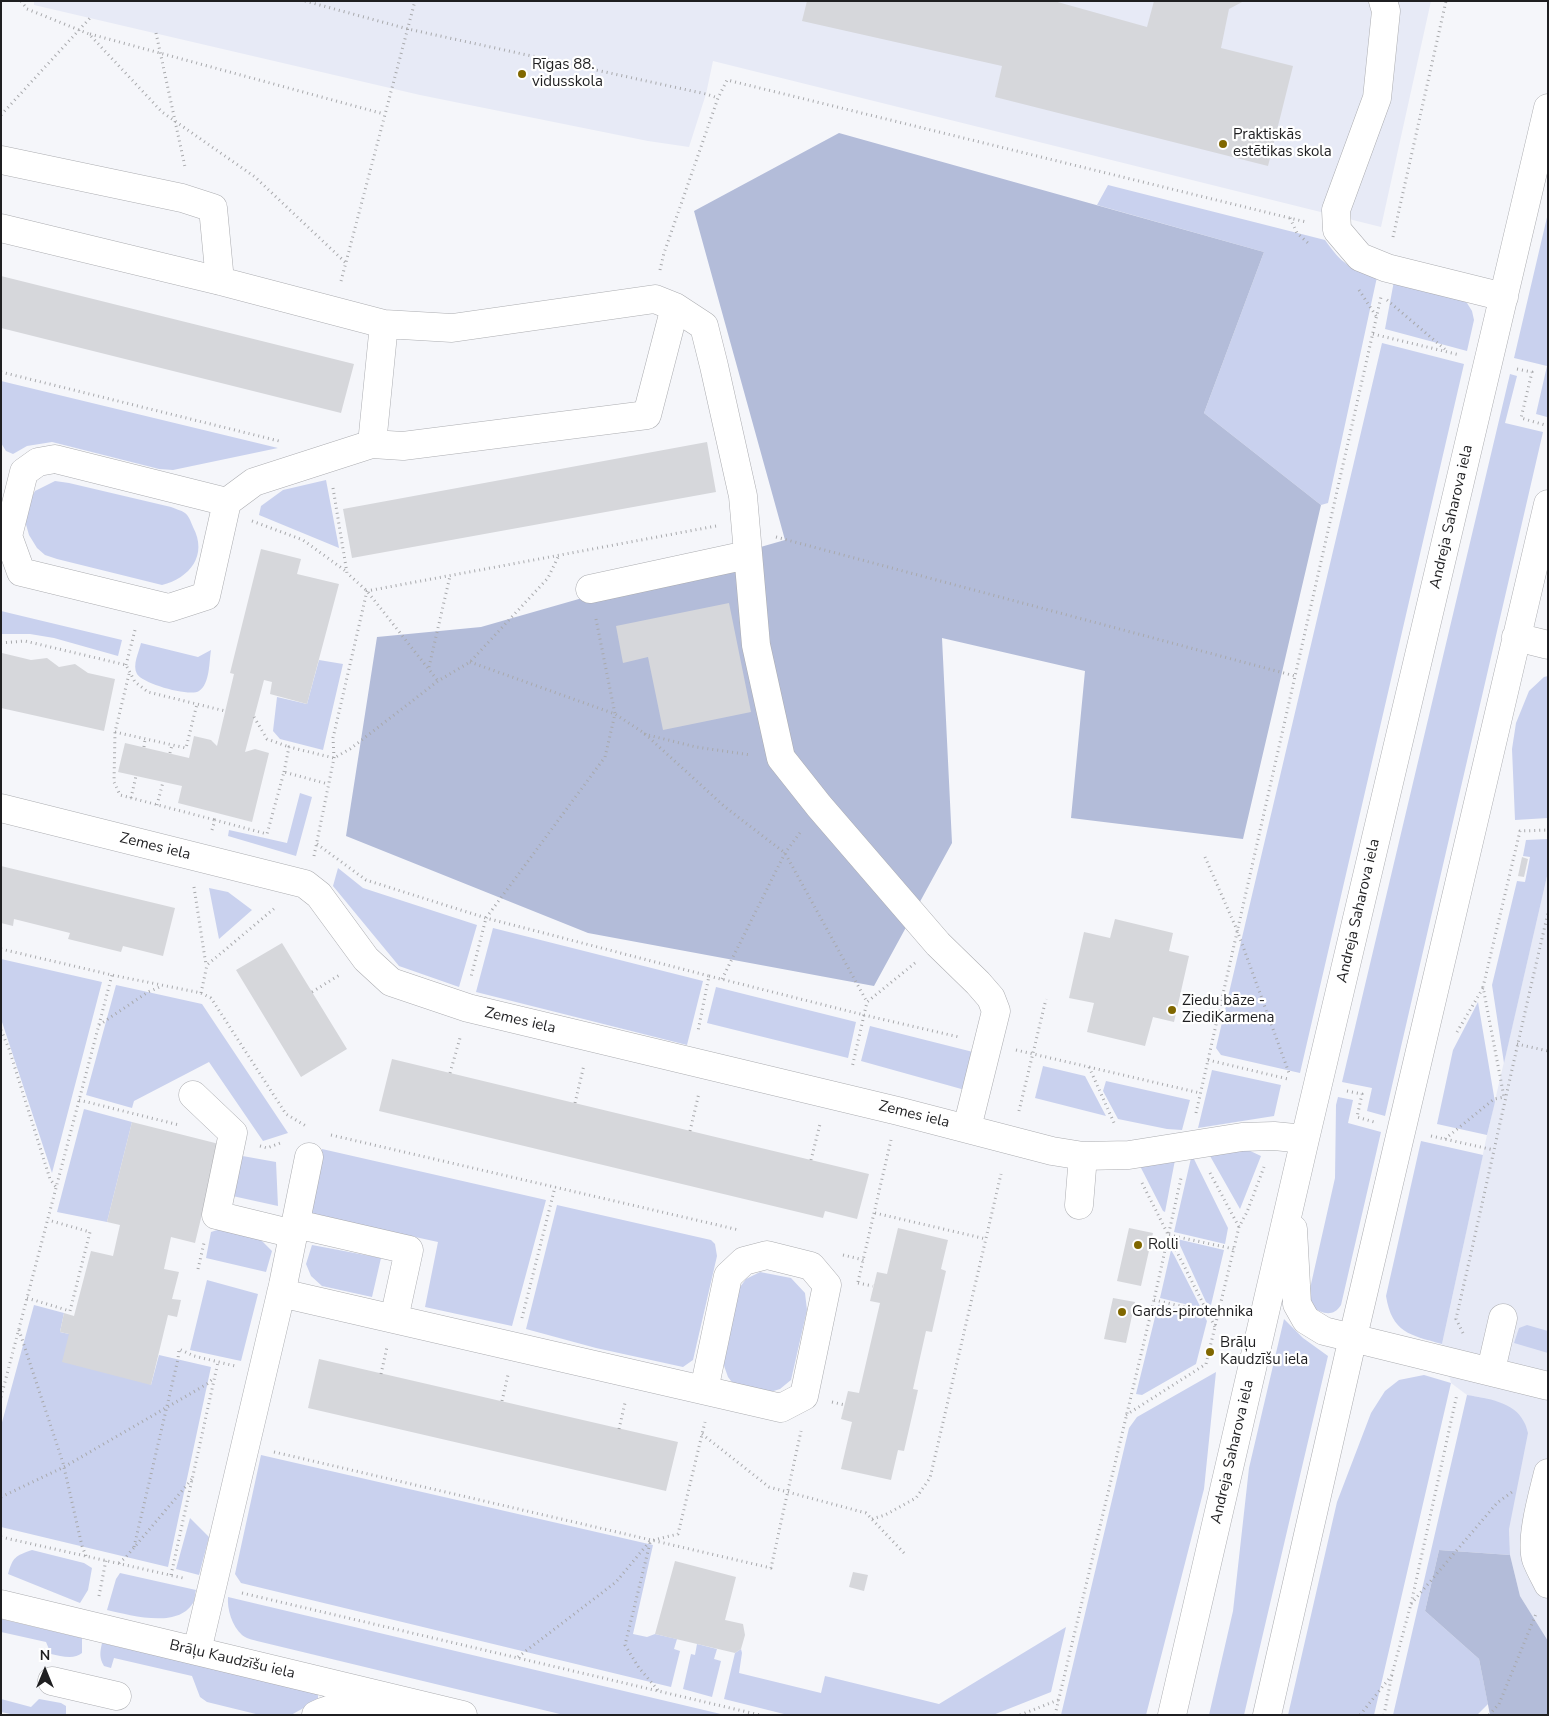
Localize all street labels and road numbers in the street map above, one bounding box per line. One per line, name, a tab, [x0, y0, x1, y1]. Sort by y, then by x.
street label: Andreja Saharova iela	[1427, 443, 1477, 591]
street label: Zemes iela	[118, 830, 192, 864]
street label: Andreja Saharova iela	[1334, 837, 1384, 985]
street label: Zemes iela	[483, 1004, 557, 1038]
street label: Zemes iela	[877, 1098, 951, 1132]
street label: Andreja Saharova iela	[1208, 1378, 1258, 1526]
street label: Brāļu Kaudzīšu iela	[167, 1637, 297, 1683]

